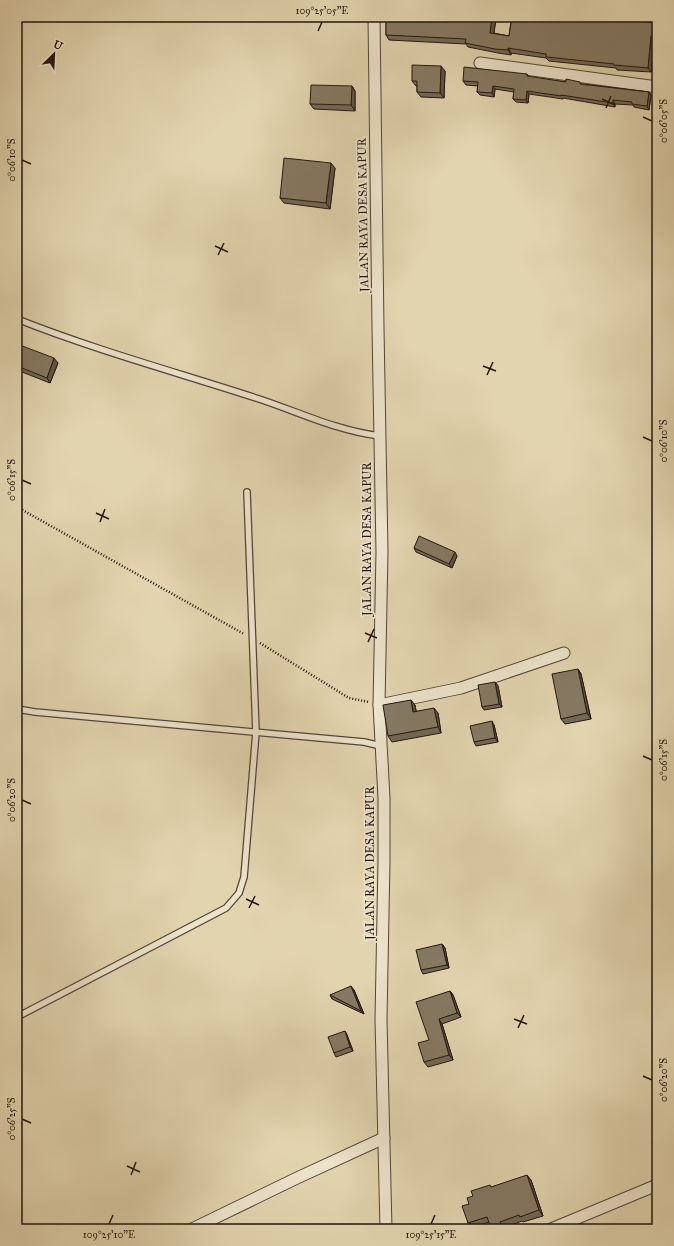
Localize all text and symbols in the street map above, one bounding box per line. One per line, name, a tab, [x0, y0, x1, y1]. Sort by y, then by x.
text: 109°25'05"E	[295, 5, 349, 17]
north arrow	[34, 34, 74, 74]
text: U	[51, 38, 65, 53]
text: 0°06'05"S	[658, 99, 670, 143]
street label: JALAN RAYA DESA KAPUR	[355, 137, 372, 294]
text: 0°06'10"S	[6, 138, 18, 182]
text: 0°06'10"S	[658, 419, 670, 463]
text: 0°06'15"S	[6, 459, 18, 501]
street label: JALAN RAYA DESA KAPUR	[360, 461, 375, 618]
text: 0°06'15"S	[658, 739, 670, 781]
text: 0°06'20"S	[6, 778, 18, 822]
street label: JALAN RAYA DESA KAPUR	[363, 785, 378, 942]
text: 0°06'20"S	[658, 1058, 670, 1102]
text: 0°06'25"S	[6, 1097, 18, 1140]
text: 109°25'10"E	[83, 1229, 135, 1241]
text: 109°25'15"E	[405, 1229, 457, 1241]

